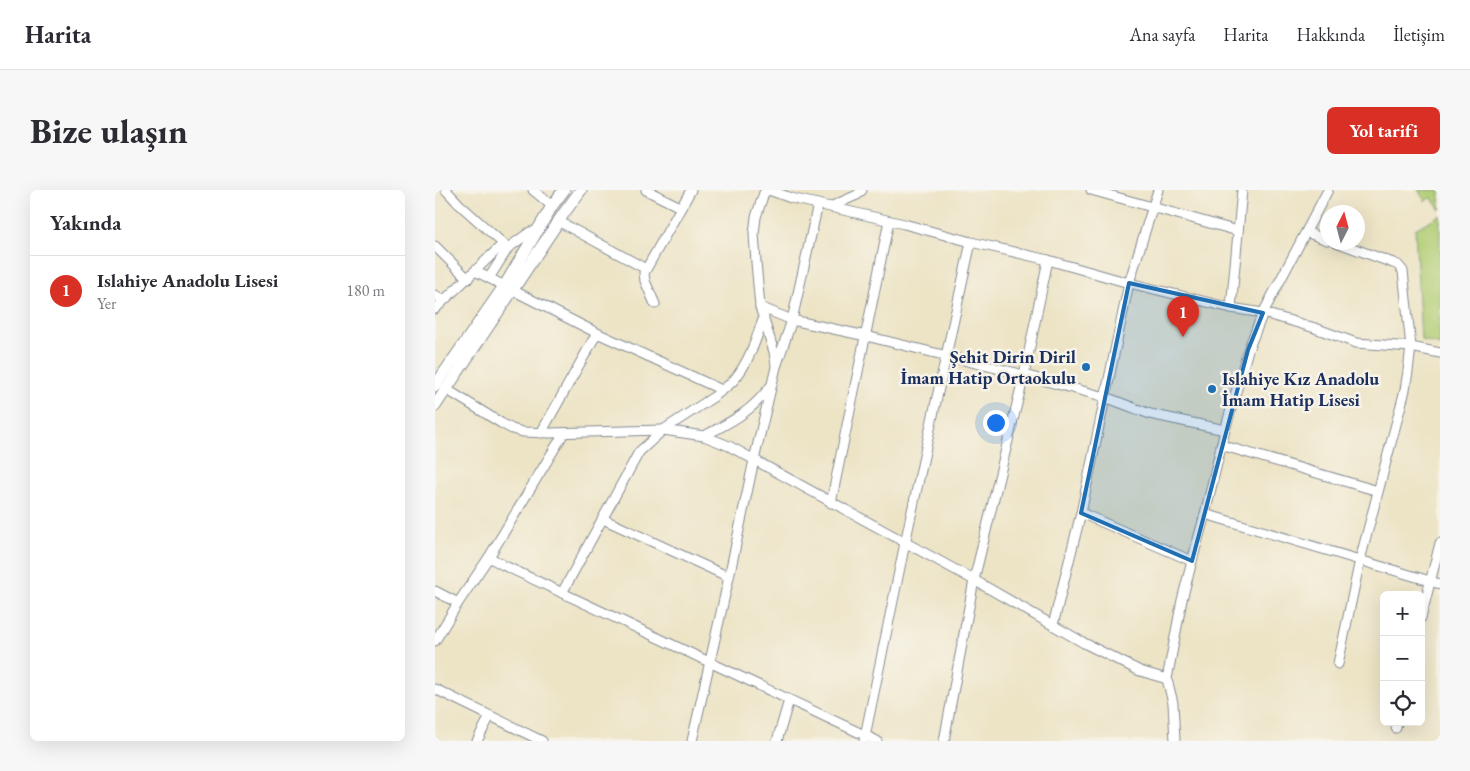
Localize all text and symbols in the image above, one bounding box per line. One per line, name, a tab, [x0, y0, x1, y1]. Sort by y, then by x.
text: Harita	[25, 19, 91, 50]
text: Ana sayfa	[1129, 23, 1195, 46]
text: Harita	[1223, 23, 1268, 46]
text: Hakkında	[1296, 23, 1365, 46]
text: İletişim	[1393, 23, 1445, 46]
button: Yol tarifi	[1327, 107, 1440, 154]
text: Bize ulaşın	[30, 108, 188, 153]
north arrow	[1320, 205, 1365, 250]
text: Yakında	[50, 209, 121, 236]
text: Islahiye Anadolu Lisesi	[97, 268, 278, 293]
text: 1	[62, 280, 70, 301]
text: 180 m	[346, 280, 385, 301]
text: Yer	[97, 293, 116, 314]
pin: 1	[1167, 296, 1199, 337]
place label: Şehit Dirin Diril İmam Hatip Ortaokulu	[901, 345, 1076, 389]
marker: Şehit Dirin Diril İmam Hatip Ortaokulu	[1080, 361, 1092, 373]
place label: Islahiye Kız Anadolu İmam Hatip Lisesi	[1222, 367, 1379, 411]
marker: Islahiye Kız Anadolu İmam Hatip Lisesi	[1206, 383, 1218, 395]
your location	[983, 410, 1009, 436]
map controls	[1380, 591, 1425, 726]
button: +	[1380, 591, 1425, 636]
button: −	[1380, 636, 1425, 681]
button: locate	[1380, 681, 1425, 726]

